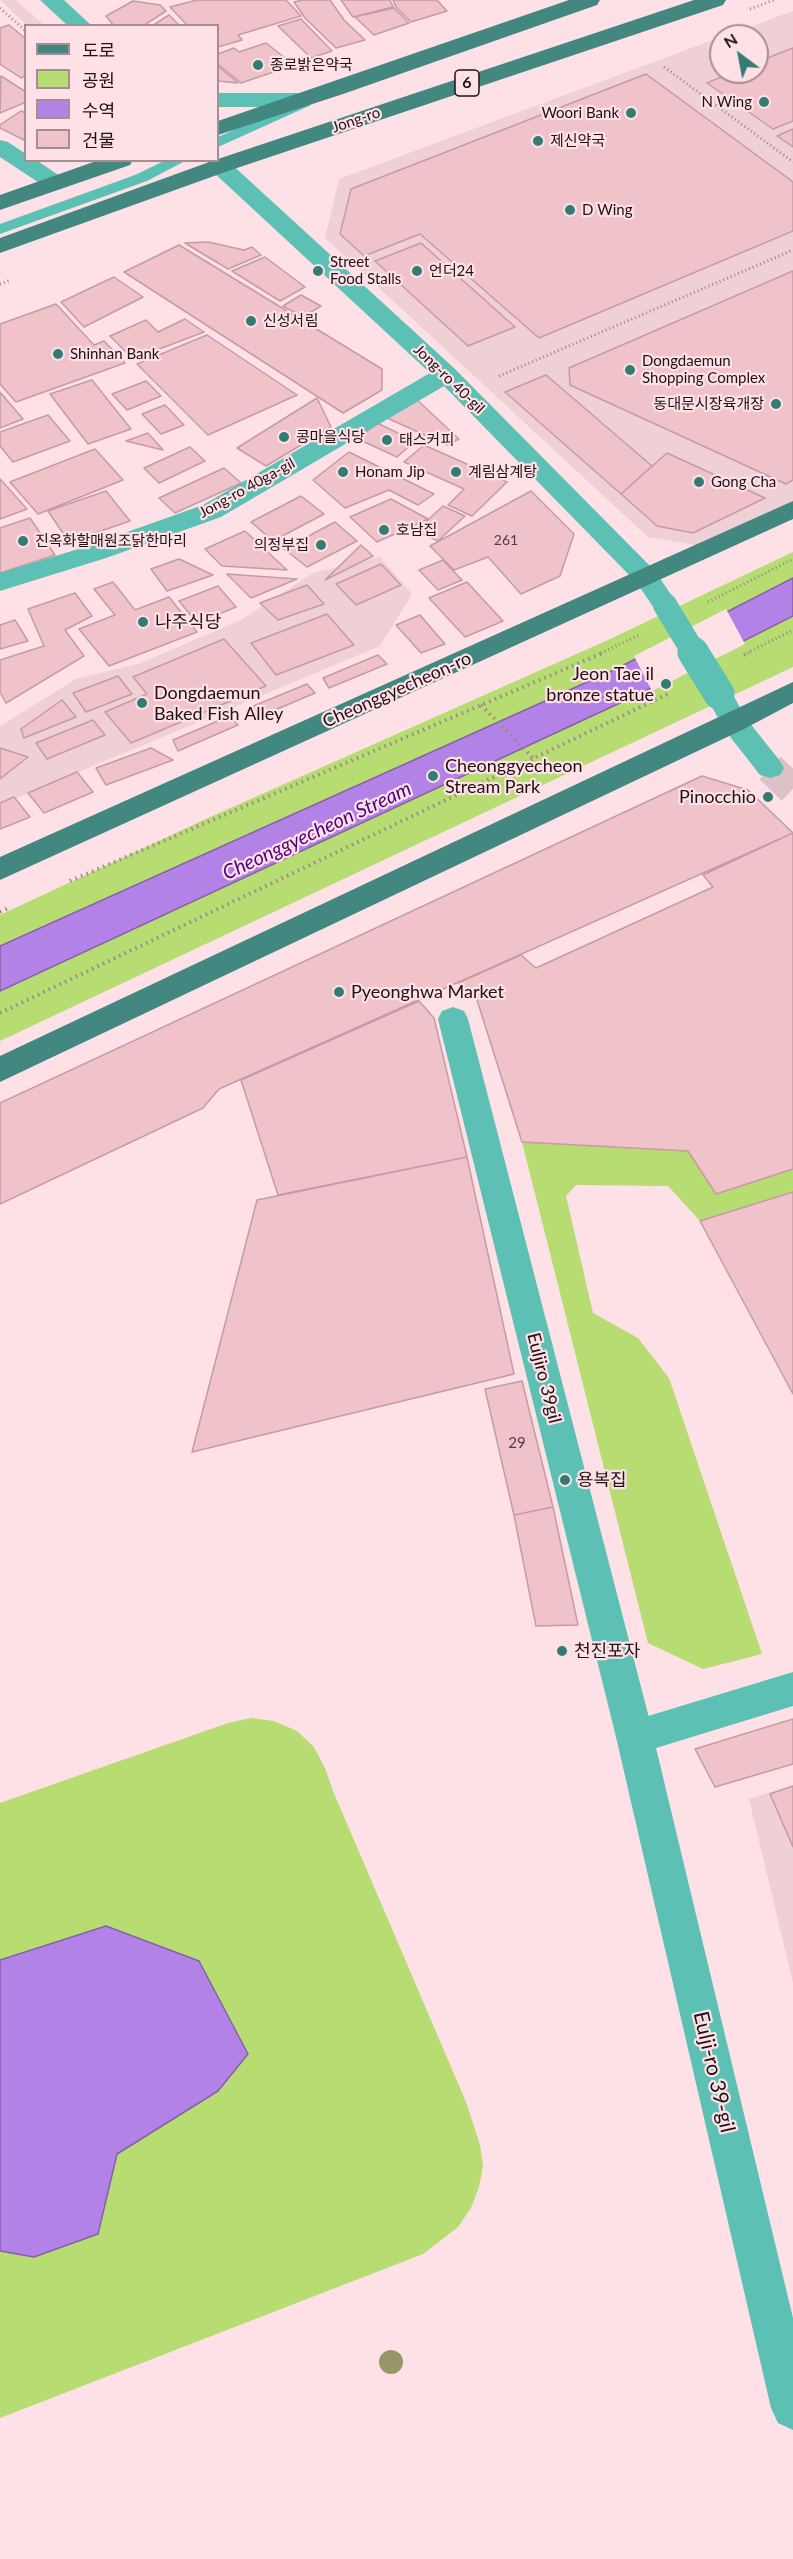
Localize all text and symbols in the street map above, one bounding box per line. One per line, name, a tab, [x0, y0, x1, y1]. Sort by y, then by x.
legend	[24, 24, 219, 162]
north arrow	[709, 24, 769, 84]
text: N	[720, 29, 741, 51]
text: 도로	[82, 39, 115, 61]
place label: 종로밝은약국	[270, 56, 353, 74]
marker: 종로밝은약국	[251, 58, 265, 72]
text: 공원	[82, 69, 115, 91]
road number: 6	[455, 70, 479, 96]
place label: N Wing	[701, 93, 752, 111]
marker: N Wing	[757, 95, 771, 109]
text: 수역	[82, 99, 115, 121]
street label: Jong-ro	[329, 103, 383, 137]
place label: Woori Bank	[541, 104, 619, 122]
marker: Woori Bank	[624, 106, 638, 120]
text: 건물	[82, 129, 115, 151]
place label: 제신약국	[550, 132, 605, 150]
marker: 제신약국	[531, 134, 545, 148]
place label: D Wing	[582, 201, 632, 219]
marker: D Wing	[563, 203, 577, 217]
place label: Street Food Stalls	[330, 253, 401, 288]
place label: 언더24	[429, 262, 474, 280]
marker: Street Food Stalls	[311, 264, 325, 278]
marker: 언더24	[410, 264, 424, 278]
place label: 신성서림	[263, 312, 318, 330]
marker: 신성서림	[244, 314, 258, 328]
street label: Jong-ro 40-gil	[410, 341, 488, 417]
place label: Shinhan Bank	[70, 345, 159, 363]
marker: Shinhan Bank	[51, 347, 65, 361]
place label: Dongdaemun Shopping Complex	[642, 352, 765, 387]
marker: Dongdaemun Shopping Complex	[623, 363, 637, 377]
place label: 동대문시장육개장	[654, 395, 764, 413]
marker: 동대문시장육개장	[769, 397, 783, 411]
place label: 콩마을식당	[296, 428, 365, 446]
marker: 콩마을식당	[277, 430, 291, 444]
place label: 태스커피	[399, 431, 454, 449]
marker: 태스커피	[380, 433, 394, 447]
street label: Jong-ro 40ga-gil	[196, 454, 298, 522]
place label: Honam Jip	[355, 463, 425, 481]
place label: 계림삼계탕	[468, 463, 537, 481]
marker: Honam Jip	[336, 465, 350, 479]
marker: 계림삼계탕	[449, 465, 463, 479]
place label: Gong Cha	[711, 473, 776, 491]
marker: Gong Cha	[692, 475, 706, 489]
place label: 호남집	[396, 521, 437, 539]
marker: 호남집	[377, 523, 391, 537]
place label: 진옥화할매원조닭한마리	[35, 532, 187, 550]
house number: 261	[494, 532, 518, 548]
marker: 진옥화할매원조닭한마리	[16, 534, 30, 548]
place label: 의정부집	[254, 536, 309, 554]
marker: 의정부집	[314, 538, 328, 552]
place label: 나주식당	[155, 611, 221, 633]
marker: 나주식당	[136, 615, 150, 629]
street label: Cheonggyecheon-ro	[319, 647, 475, 733]
place label: Jeon Tae il bronze statue	[546, 663, 654, 706]
marker: Jeon Tae il bronze statue	[659, 677, 673, 691]
place label: Dongdaemun Baked Fish Alley	[154, 682, 283, 724]
marker: Dongdaemun Baked Fish Alley	[135, 696, 149, 710]
place label: Cheonggyecheon Stream Park	[445, 755, 582, 798]
marker: Cheonggyecheon Stream Park	[426, 769, 440, 783]
water label: Cheonggyecheon Stream	[219, 777, 415, 885]
place label: Pinocchio	[679, 786, 756, 808]
marker: Pinocchio	[761, 790, 775, 804]
place label: Pyeonghwa Market	[351, 981, 504, 1003]
marker: Pyeonghwa Market	[332, 985, 346, 999]
street label: Euljiro 39gil	[522, 1330, 566, 1426]
house number: 29	[508, 1434, 526, 1452]
place label: 용복집	[577, 1469, 627, 1491]
marker: 용복집	[558, 1473, 572, 1487]
place label: 천진포자	[574, 1640, 640, 1662]
marker: 천진포자	[555, 1644, 569, 1658]
street label: Eulji-ro 39-gil	[688, 2009, 740, 2135]

